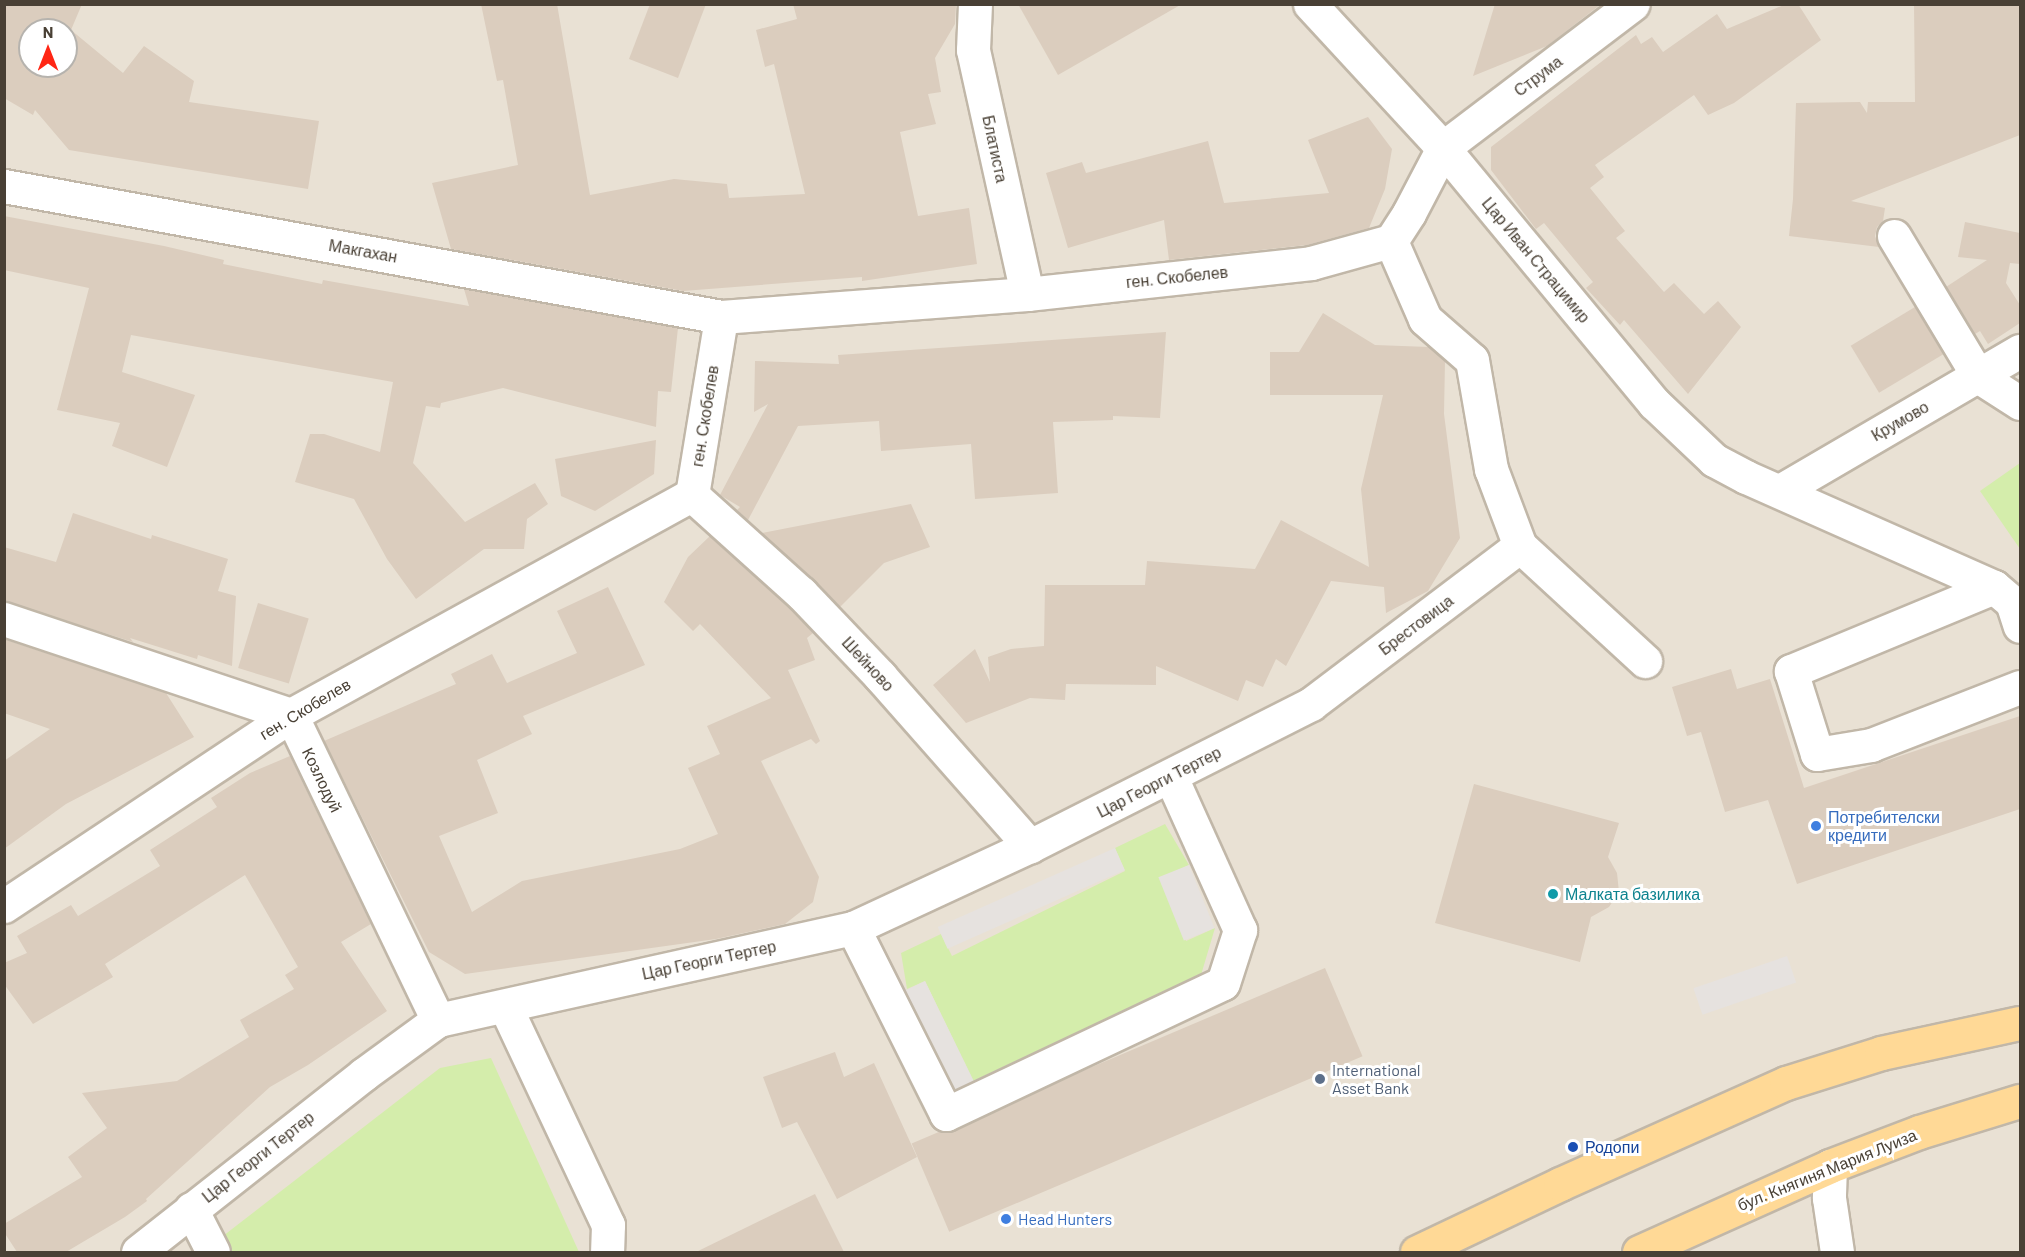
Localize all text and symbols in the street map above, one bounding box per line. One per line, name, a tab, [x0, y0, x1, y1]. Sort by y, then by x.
north arrow	[18, 18, 78, 78]
text: N	[43, 22, 53, 41]
street label: Струма	[1510, 52, 1566, 100]
street label: Блатиста	[978, 113, 1012, 185]
street label: Цар Иван Страцимир	[1478, 193, 1594, 327]
street label: Макгахан	[327, 236, 399, 266]
street label: ген. Скобелев	[1125, 262, 1229, 292]
street label: ген. Скобелев	[687, 364, 723, 468]
street label: Крумово	[1868, 397, 1932, 445]
street label: Брестовица	[1375, 591, 1457, 659]
street label: Шейново	[838, 633, 898, 695]
street label: ген. Скобелев	[256, 674, 354, 744]
street label: Цар Георги Тертер	[1094, 742, 1224, 822]
street label: Козлодуй	[298, 745, 346, 815]
place label: Потребителски кредити	[1828, 807, 1940, 845]
marker: Потребителски кредити	[1809, 819, 1823, 833]
place label: Малката базилика	[1565, 884, 1700, 904]
marker: Малката базилика	[1546, 887, 1560, 901]
street label: Цар Георги Тертер	[640, 936, 778, 984]
place label: International Asset Bank	[1332, 1060, 1421, 1098]
marker: International Asset Bank	[1313, 1072, 1327, 1086]
street label: Цар Георги Тертер	[198, 1107, 318, 1207]
street label: бул. Княгиня Мария Луиза	[1735, 1125, 1919, 1215]
place label: Родопи	[1585, 1137, 1639, 1157]
marker: Родопи	[1566, 1140, 1580, 1154]
place label: Head Hunters	[1018, 1209, 1112, 1229]
marker: Head Hunters	[999, 1212, 1013, 1226]

